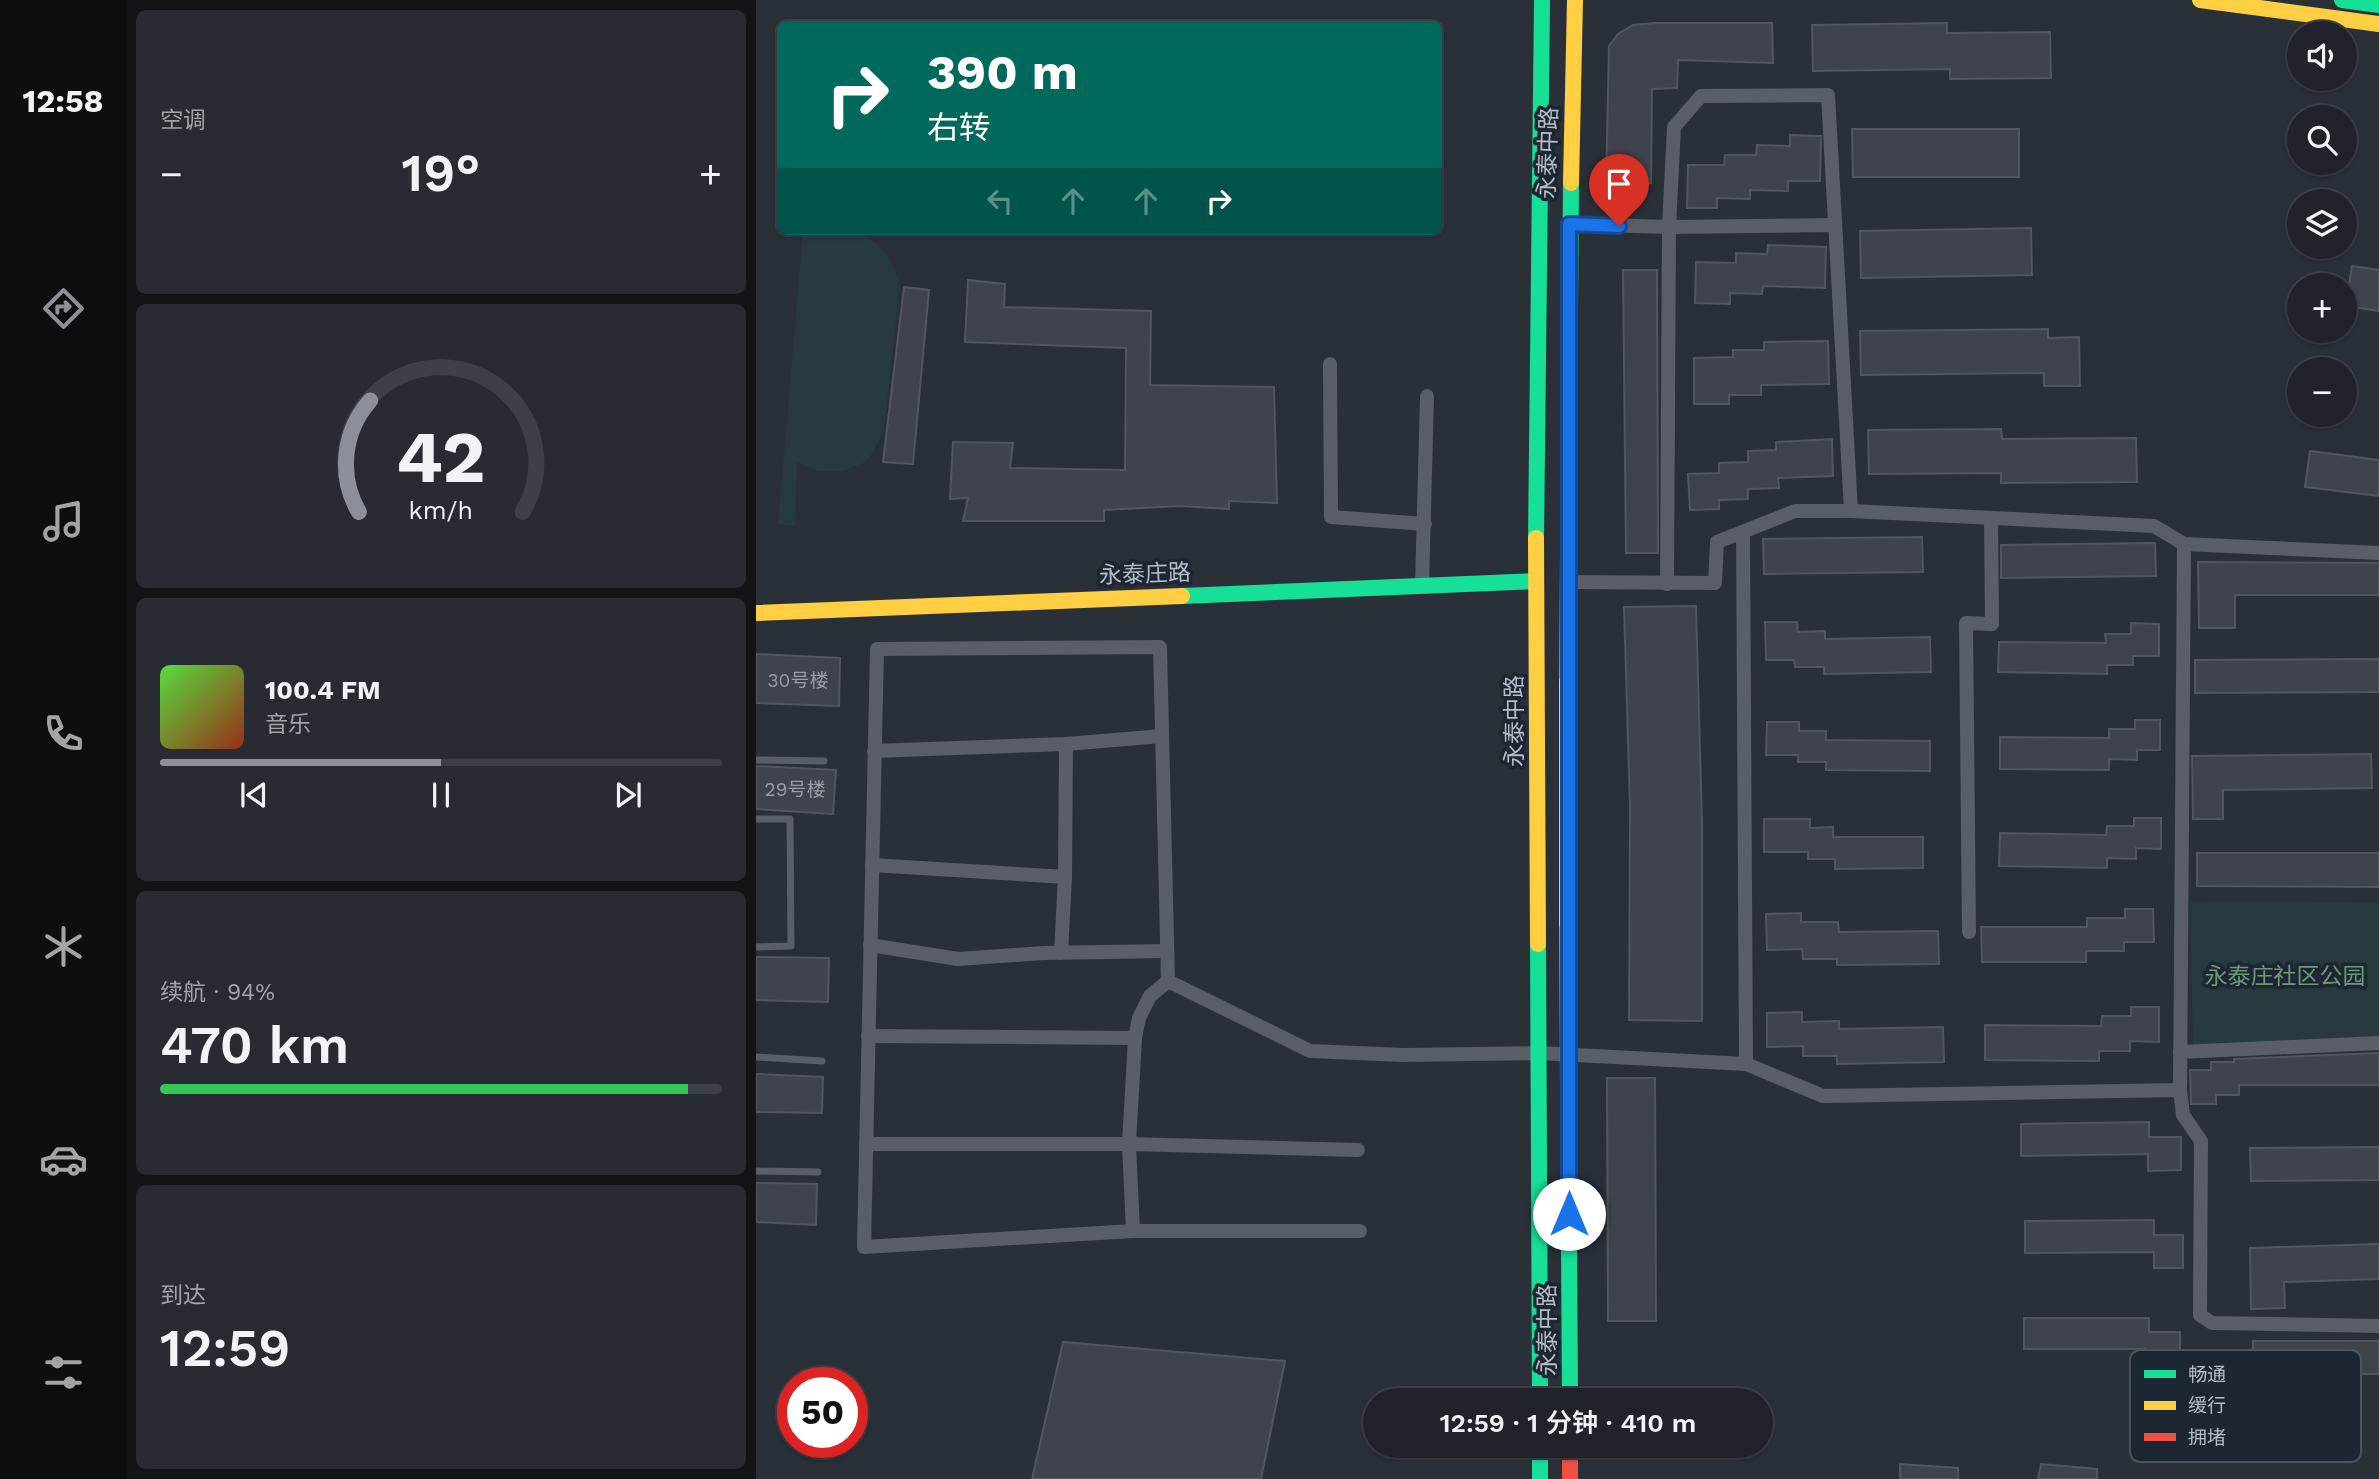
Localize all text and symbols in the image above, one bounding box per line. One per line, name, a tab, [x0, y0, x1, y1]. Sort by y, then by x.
map controls	[2287, 21, 2357, 427]
button: sound	[2287, 21, 2357, 91]
text: 390 m	[927, 43, 1078, 101]
icon: right	[812, 49, 903, 140]
text: 12:58	[22, 82, 104, 120]
button: search	[2287, 105, 2357, 175]
text: 空调	[160, 107, 206, 134]
street label: 永泰中路	[1533, 107, 1563, 199]
text: 右转	[927, 109, 991, 147]
text: 19°	[402, 143, 480, 204]
text: −	[160, 152, 183, 196]
text: +	[699, 152, 722, 196]
pin	[1589, 154, 1649, 226]
icon: arrive	[1600, 165, 1638, 203]
icon: left	[981, 182, 1019, 220]
icon: ahead	[1054, 182, 1092, 220]
icon: ahead	[1127, 182, 1165, 220]
icon: right	[1200, 182, 1238, 220]
button: layers	[2287, 189, 2357, 259]
button: +	[2287, 273, 2357, 343]
icon: directions	[39, 284, 88, 333]
button: −	[2287, 357, 2357, 427]
text: 42	[396, 414, 486, 500]
text: km/h	[409, 495, 473, 524]
icon: music	[39, 497, 88, 546]
street label: 永泰庄路	[1099, 559, 1191, 589]
house number: 30号楼	[768, 669, 828, 692]
text: 100.4 FM	[265, 675, 381, 705]
street label: 永泰中路	[1501, 675, 1528, 767]
icon: phone	[39, 709, 88, 758]
text: 音乐	[265, 711, 311, 738]
icon: previous	[235, 776, 273, 814]
icon: pause	[422, 776, 460, 814]
icon: next	[609, 776, 647, 814]
house number: 29号楼	[765, 778, 825, 801]
icon: climate	[39, 922, 88, 971]
park label: 永泰庄社区公园	[2205, 963, 2366, 990]
text: 续航 · 94%	[160, 979, 275, 1006]
text: 470 km	[160, 1015, 349, 1076]
icon: car	[39, 1135, 88, 1184]
position arrow	[1532, 1177, 1606, 1251]
text: 到达	[160, 1282, 206, 1309]
street label: 永泰中路	[1534, 1284, 1561, 1376]
text: 12:59	[160, 1318, 290, 1379]
icon: filters	[39, 1348, 88, 1397]
legend	[2130, 1350, 2361, 1462]
text: 畅通	[2188, 1363, 2226, 1386]
speed limit sign: 50	[777, 1367, 868, 1458]
text: 缓行	[2188, 1394, 2226, 1417]
text: 12:59 · 1 分钟 · 410 m	[1440, 1408, 1696, 1438]
text: 拥堵	[2188, 1426, 2226, 1449]

